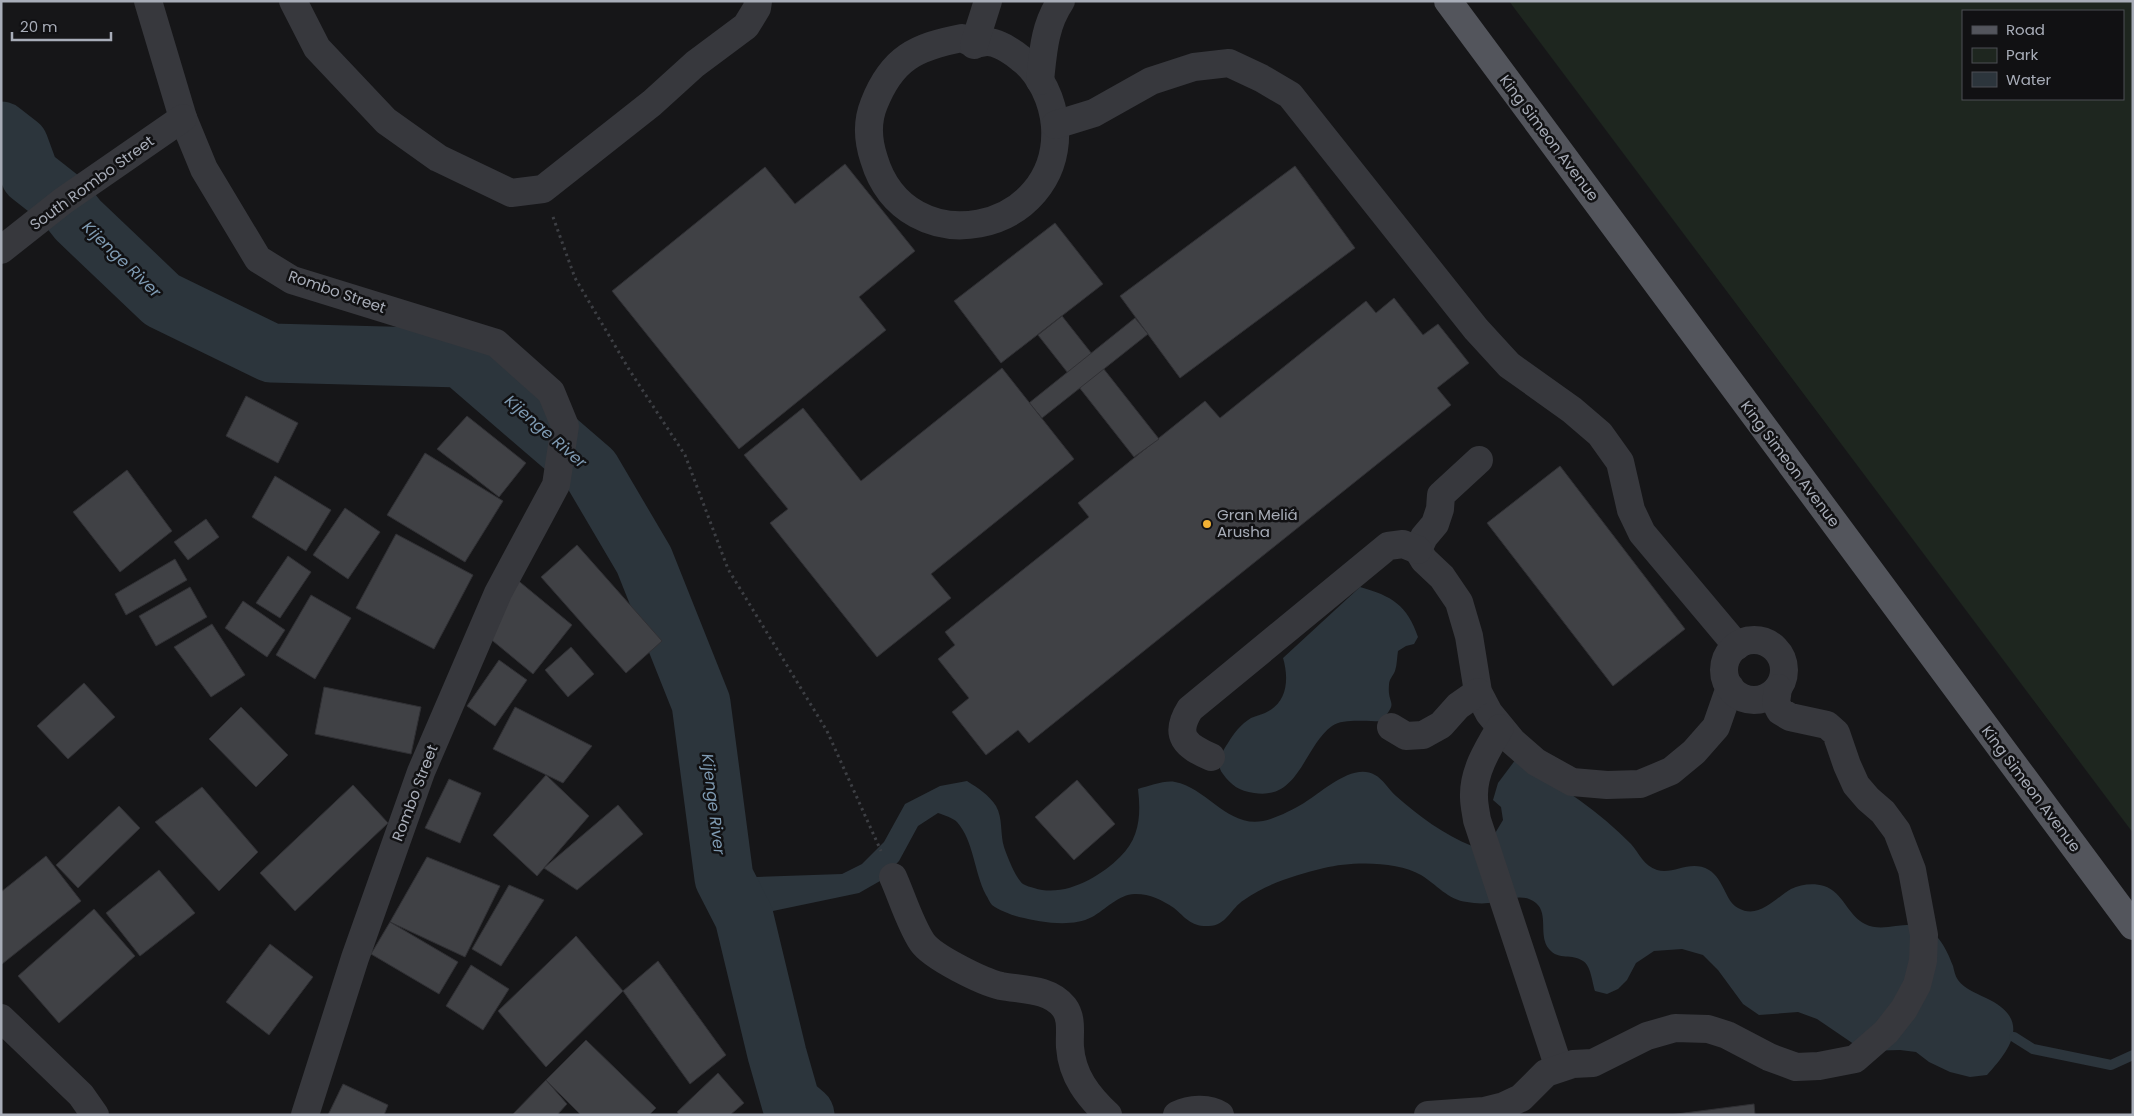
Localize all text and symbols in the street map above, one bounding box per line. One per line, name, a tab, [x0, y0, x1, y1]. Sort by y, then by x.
scale bar	[12, 10, 111, 42]
legend	[1962, 10, 2124, 100]
text: 20 m	[20, 16, 58, 37]
text: Road	[2006, 19, 2045, 40]
text: Park	[2006, 44, 2038, 65]
text: Water	[2006, 69, 2052, 90]
street label: King Simeon Avenue	[1495, 70, 1604, 205]
street label: South Rombo Street	[25, 130, 158, 235]
water label: Kijenge River	[77, 216, 167, 304]
street label: Rombo Street	[286, 265, 389, 318]
water label: Kijenge River	[500, 389, 592, 474]
street label: King Simeon Avenue	[1736, 396, 1845, 531]
place label: Gran Meliá Arusha	[1217, 504, 1298, 542]
marker: Gran Meliá Arusha	[1201, 518, 1213, 530]
street label: King Simeon Avenue	[1977, 721, 2086, 856]
street label: Rombo Street	[386, 742, 443, 844]
water label: Kijenge River	[696, 752, 731, 857]

